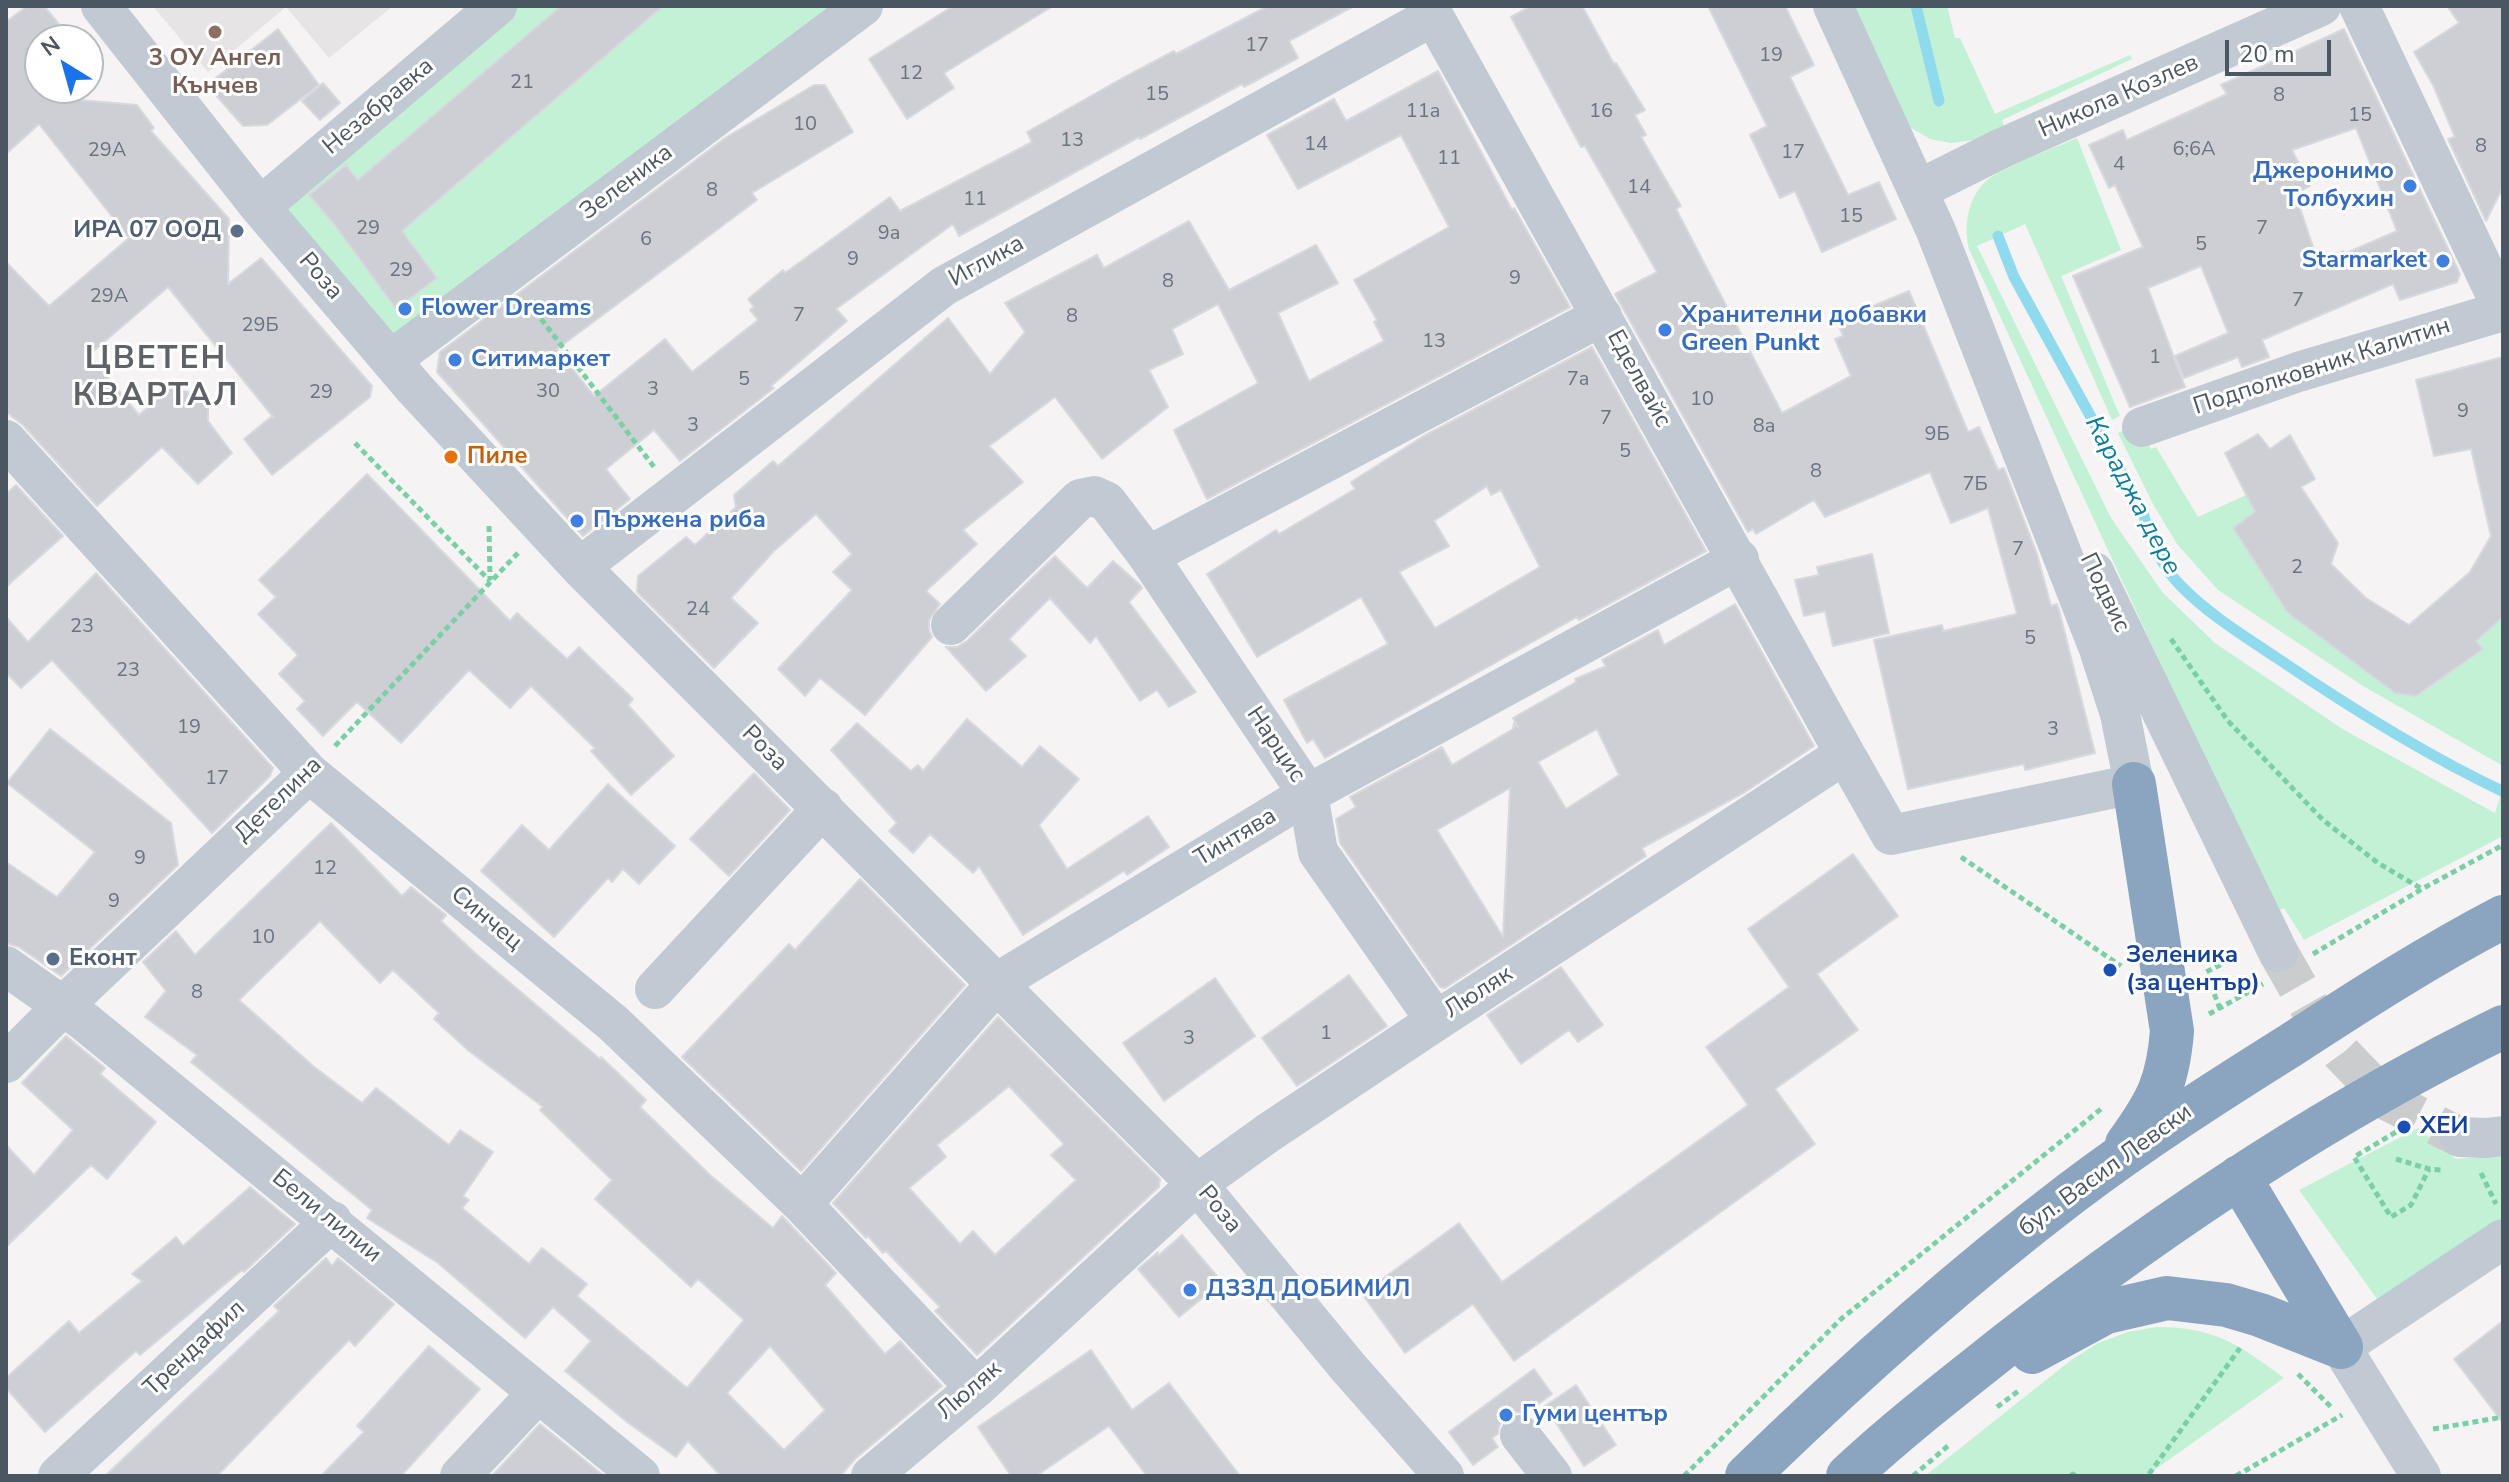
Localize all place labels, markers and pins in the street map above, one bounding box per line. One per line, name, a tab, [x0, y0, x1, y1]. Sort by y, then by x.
marker: 3 ОУ Ангел Кънчев	[206, 23, 224, 41]
place label: 3 ОУ Ангел Кънчев	[149, 45, 281, 101]
place label: Джеронимо Толбухин	[2253, 158, 2394, 214]
marker: Джеронимо Толбухин	[2401, 177, 2419, 195]
place label: ИРА 07 ООД	[73, 217, 221, 245]
marker: ИРА 07 ООД	[228, 222, 246, 240]
place label: Starmarket	[2302, 247, 2427, 275]
marker: Starmarket	[2434, 252, 2452, 270]
place label: Flower Dreams	[421, 295, 591, 323]
marker: Flower Dreams	[396, 300, 414, 318]
place label: Хранителни добавки Green Punkt	[1681, 302, 1927, 358]
marker: Хранителни добавки Green Punkt	[1656, 321, 1674, 339]
place label: Ситимаркет	[471, 346, 610, 374]
marker: Ситимаркет	[446, 351, 464, 369]
place label: Пиле	[467, 443, 528, 471]
marker: Пиле	[442, 448, 460, 466]
place label: Пържена риба	[593, 507, 766, 535]
marker: Пържена риба	[568, 512, 586, 530]
place label: Зеленика (за център)	[2126, 942, 2260, 998]
place label: Еконт	[69, 945, 137, 973]
marker: Еконт	[44, 950, 62, 968]
marker: Зеленика (за център)	[2101, 961, 2119, 979]
place label: ХЕИ	[2420, 1113, 2468, 1141]
marker: ХЕИ	[2395, 1118, 2413, 1136]
place label: ДЗЗД ДОБИМИЛ	[1206, 1276, 1410, 1304]
marker: ДЗЗД ДОБИМИЛ	[1181, 1281, 1199, 1299]
place label: Гуми център	[1522, 1401, 1668, 1429]
marker: Гуми център	[1497, 1406, 1515, 1424]

